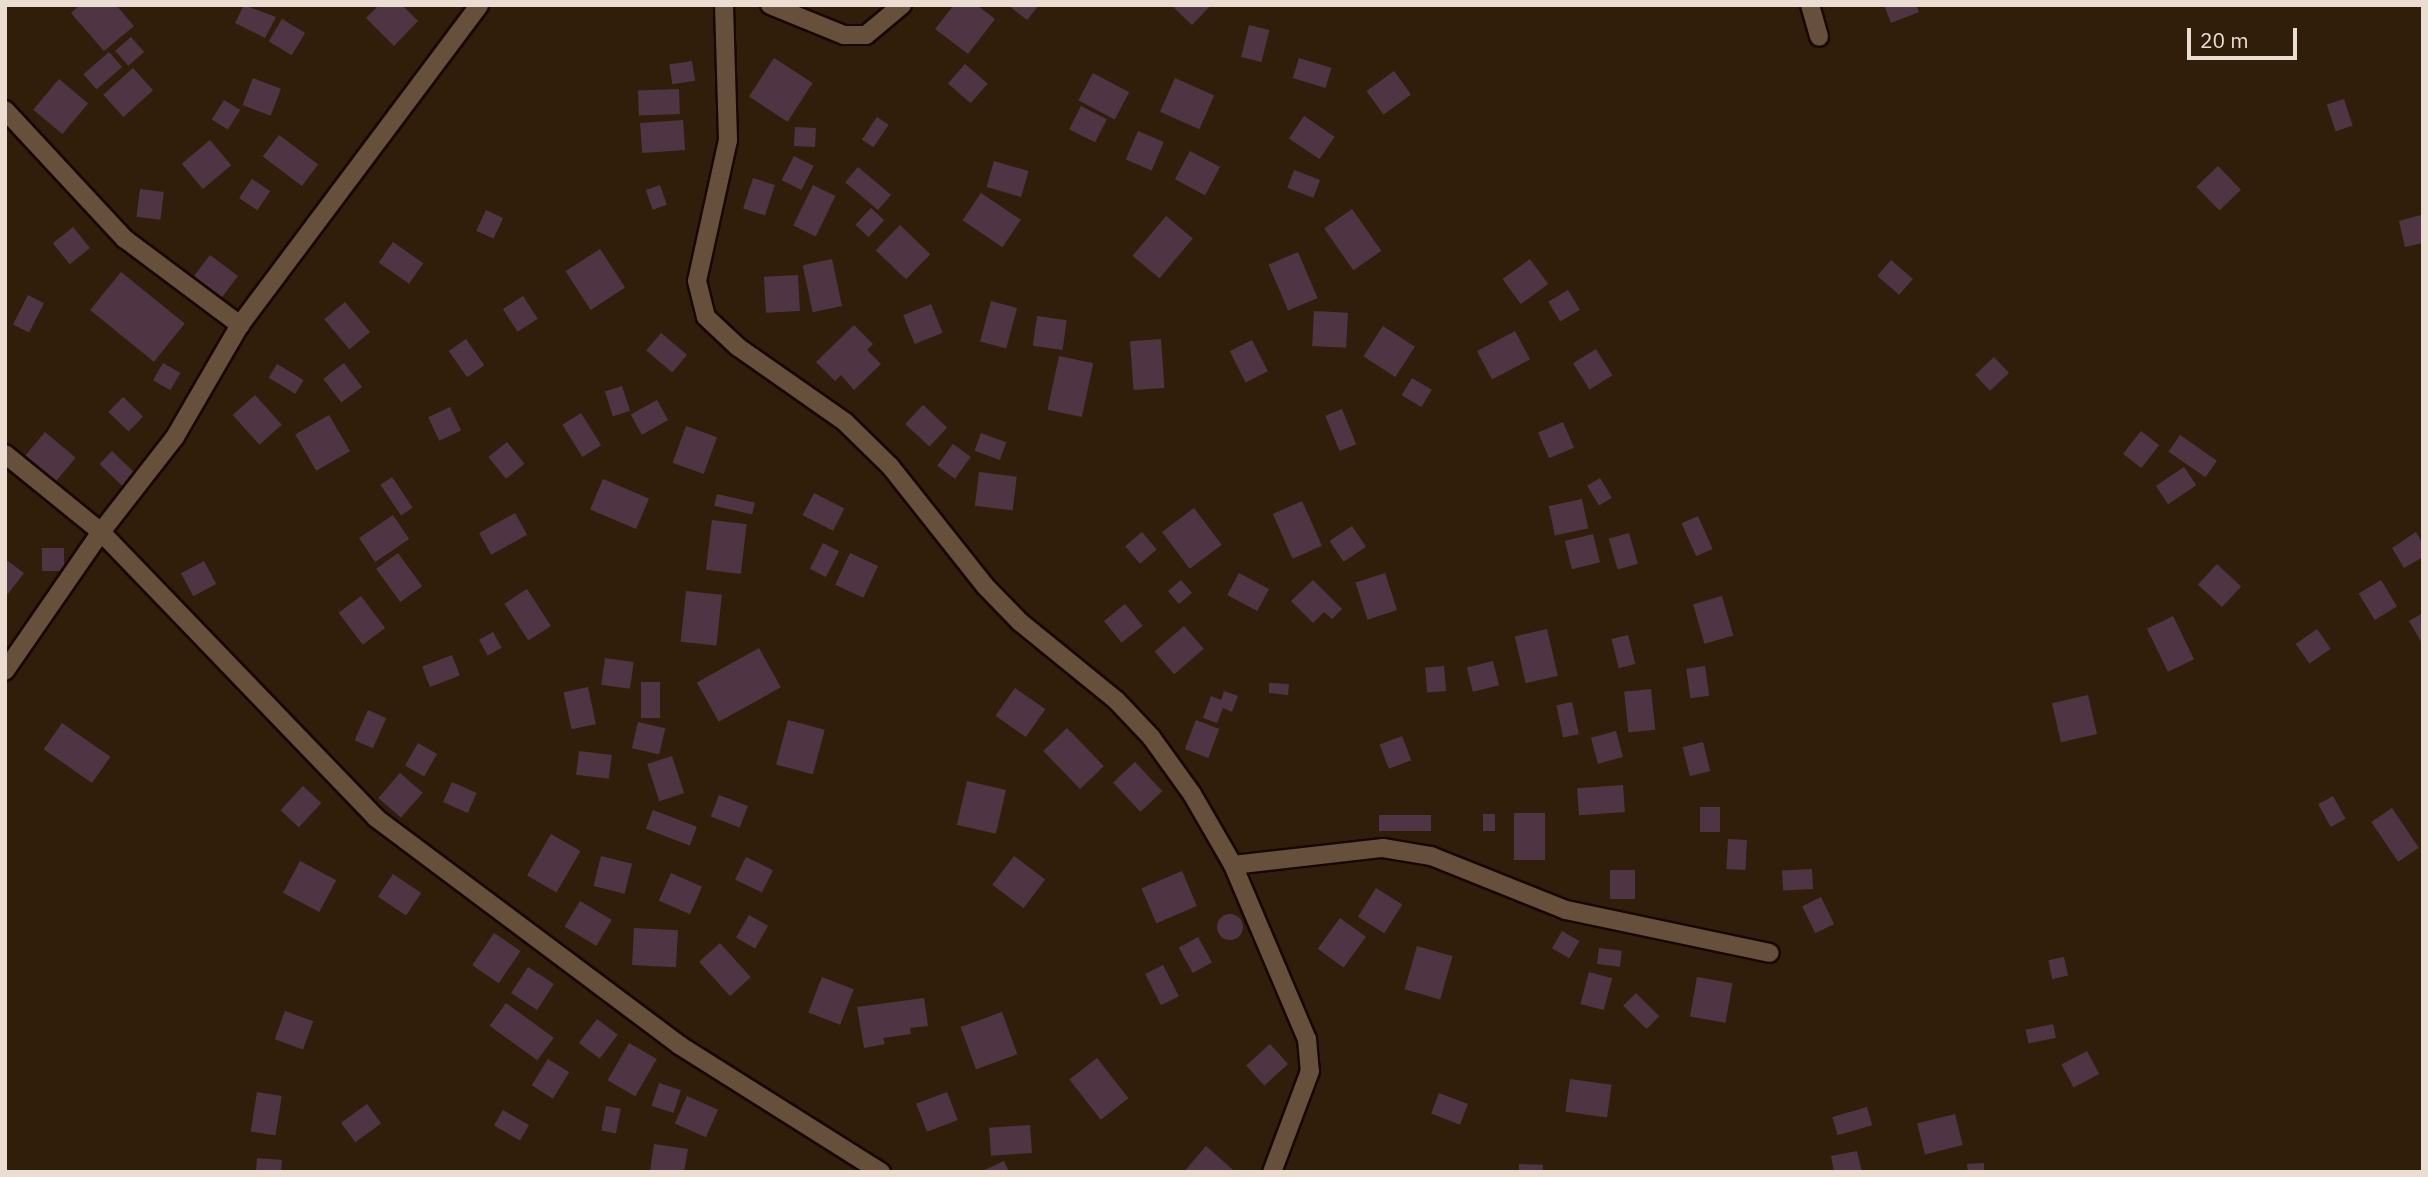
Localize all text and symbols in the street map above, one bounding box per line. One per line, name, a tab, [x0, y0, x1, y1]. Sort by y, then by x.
scale bar	[2190, 14, 2300, 58]
text: 20 m	[2200, 26, 2249, 54]

